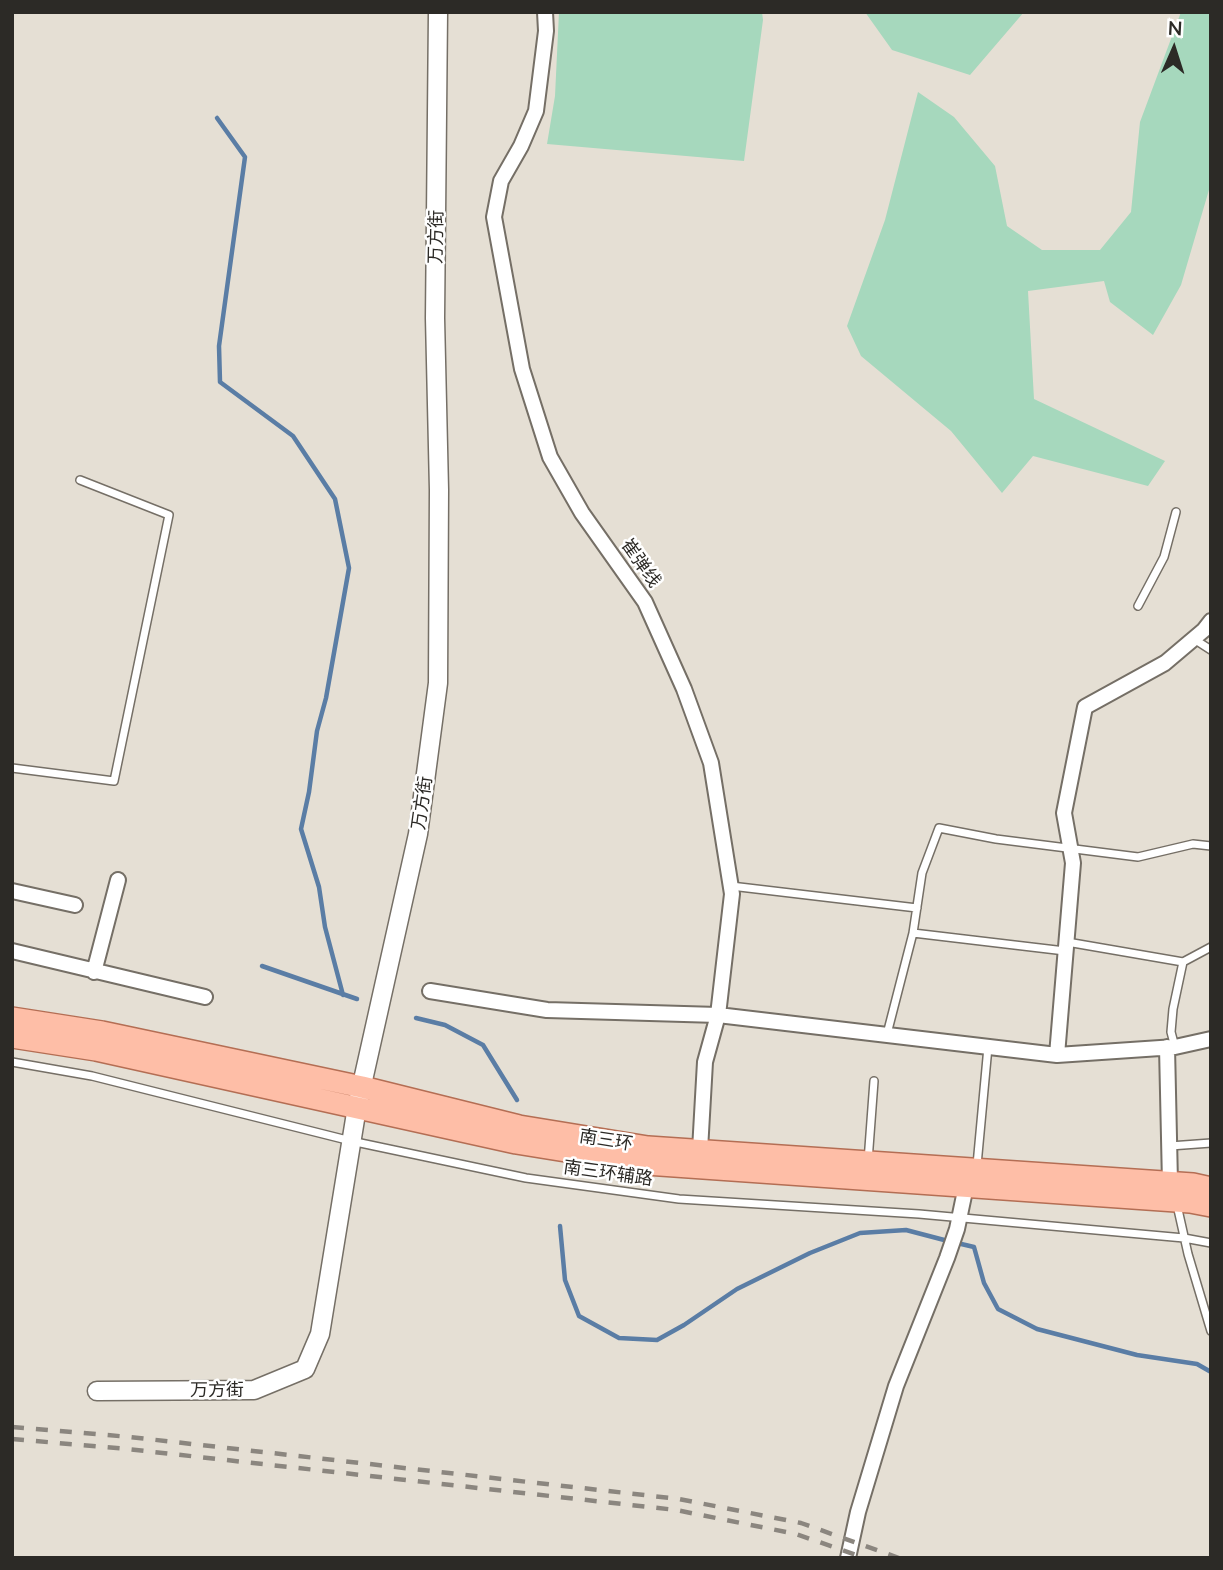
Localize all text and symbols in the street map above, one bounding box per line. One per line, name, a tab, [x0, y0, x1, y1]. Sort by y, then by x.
north arrow	[1139, 14, 1209, 84]
text: N	[1167, 16, 1183, 39]
street label: 万方街	[425, 210, 447, 264]
street label: 崔弹线	[617, 535, 665, 591]
street label: 万方街	[408, 775, 436, 831]
street label: 南三环	[578, 1125, 634, 1155]
street label: 南三环辅路	[562, 1156, 654, 1190]
street label: 万方街	[190, 1379, 244, 1401]

